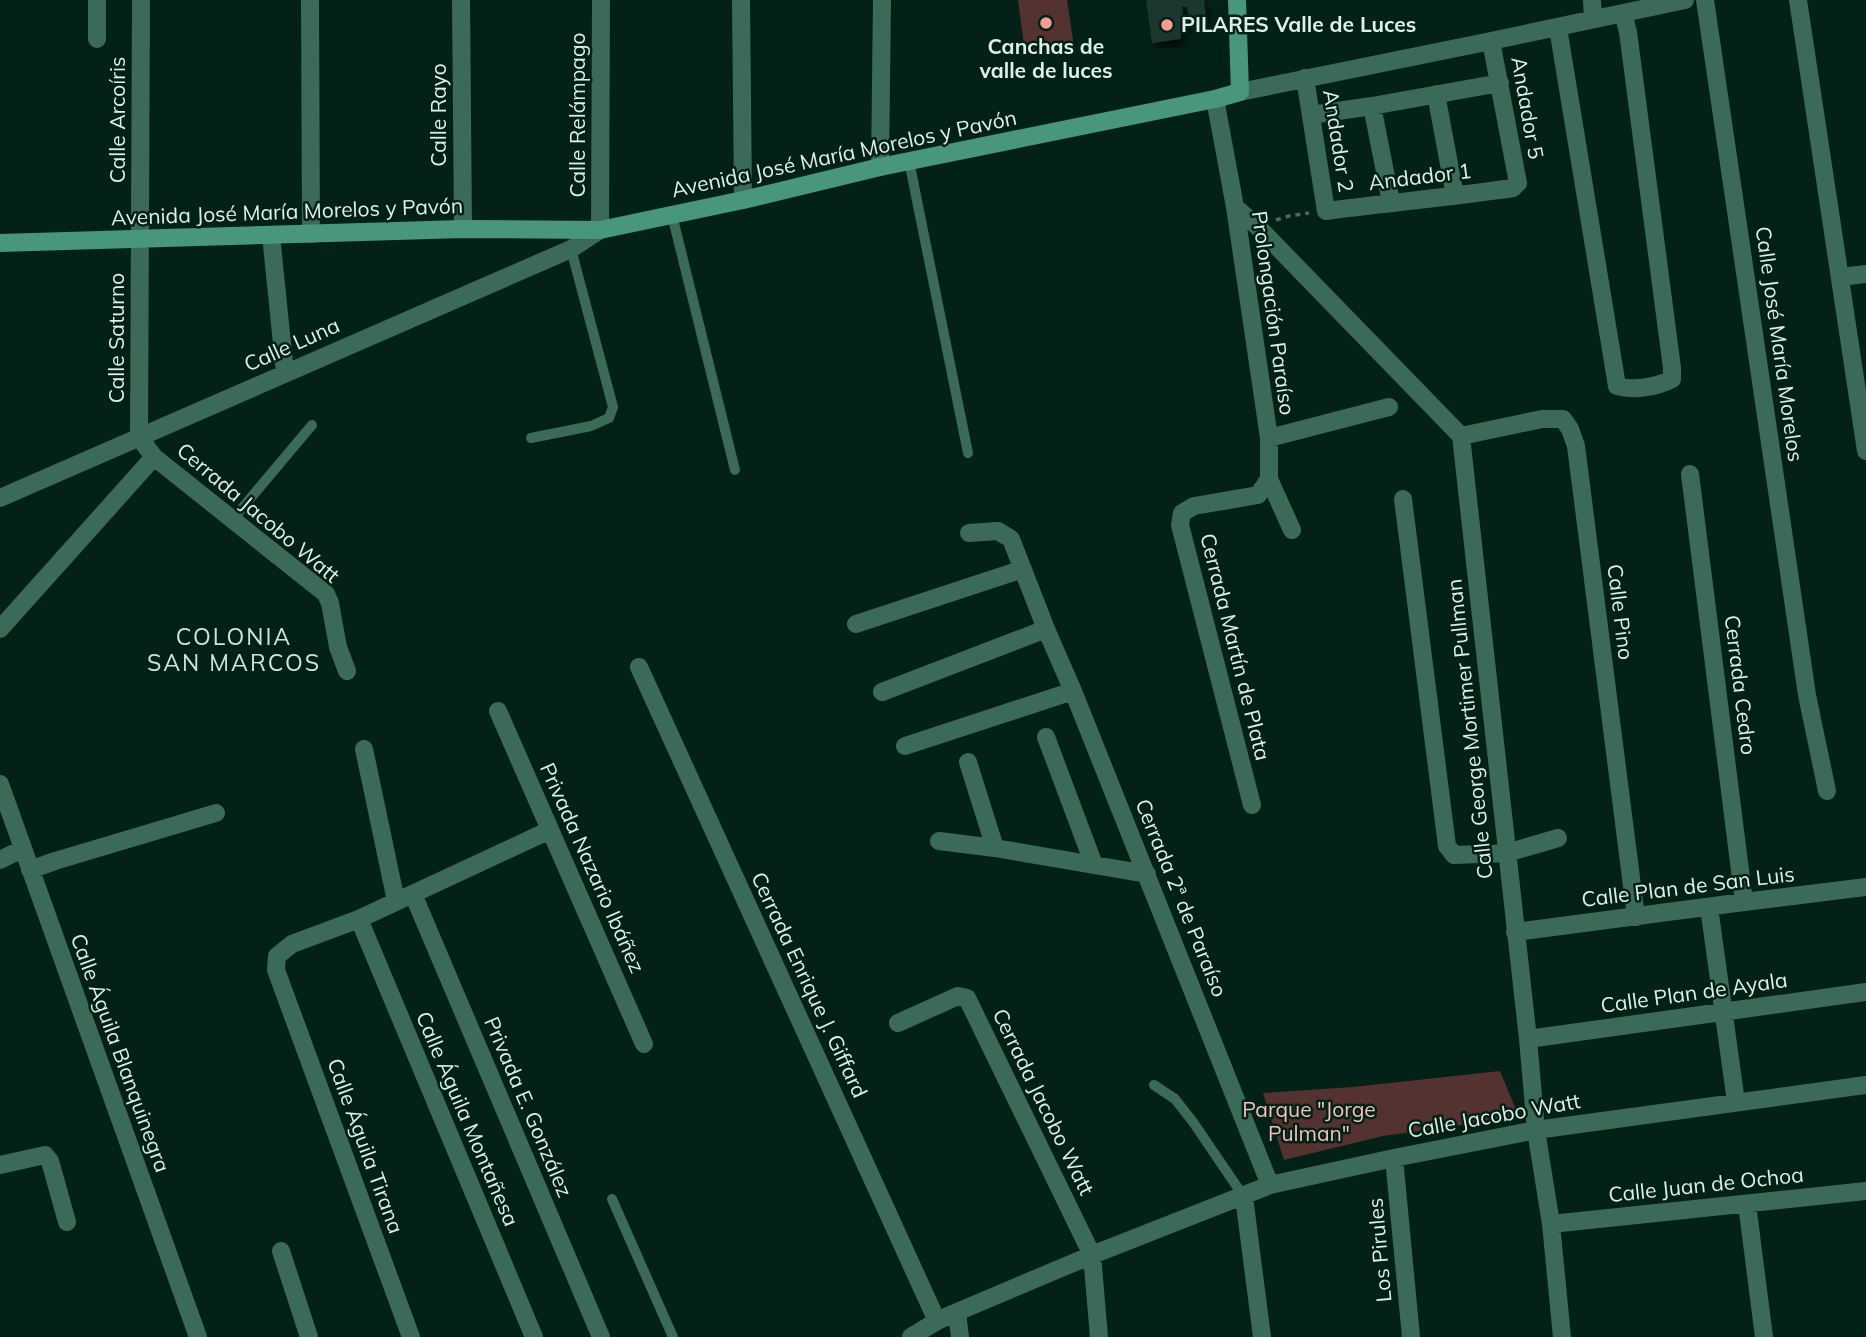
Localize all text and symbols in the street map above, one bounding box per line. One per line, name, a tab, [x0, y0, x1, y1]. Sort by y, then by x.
place label: PILARES Valle de Luces	[1181, 11, 1416, 37]
marker: Canchas de valle de luces	[1038, 15, 1054, 31]
marker: PILARES Valle de Luces	[1159, 17, 1175, 33]
street label: Calle Relámpago	[564, 32, 590, 198]
place label: Canchas de valle de luces	[978, 33, 1113, 83]
street label: Andador 5	[1506, 55, 1550, 161]
street label: Calle Arcoíris	[104, 57, 130, 183]
street label: Calle Rayo	[425, 63, 451, 167]
street label: Andador 2	[1318, 88, 1360, 194]
street label: Avenida José María Morelos y Pavón	[669, 104, 1019, 202]
street label: Andador 1	[1367, 157, 1473, 195]
street label: Avenida José María Morelos y Pavón	[111, 192, 463, 230]
street label: Prolongación Paraíso	[1247, 209, 1301, 417]
street label: Calle José María Morelos	[1751, 225, 1809, 463]
street label: Calle Saturno	[103, 273, 129, 403]
street label: Calle Luna	[240, 312, 343, 377]
street label: Cerrada Jacobo Watt	[172, 437, 345, 588]
street label: Cerrada Martín de Plata	[1195, 531, 1277, 763]
street label: Calle Pino	[1602, 562, 1640, 661]
street label: Calle George Mortimer Pullman	[1440, 578, 1498, 881]
street label: Cerrada Cedro	[1720, 614, 1762, 756]
district label: COLONIA SAN MARCOS	[147, 622, 321, 677]
street label: Privada Nazario Ibáñez	[535, 758, 651, 977]
street label: Cerrada 2ª de Paraíso	[1130, 795, 1234, 1000]
street label: Calle Plan de San Luis	[1580, 860, 1796, 912]
street label: Cerrada Enrique J. Giffard	[746, 868, 874, 1102]
street label: Calle Águila Blanquinegra	[66, 930, 176, 1176]
street label: Calle Plan de Ayala	[1599, 966, 1789, 1018]
street label: Cerrada Jacobo Watt	[987, 1004, 1100, 1199]
street label: Calle Águila Montañesa	[411, 1007, 525, 1230]
street label: Privada E. González	[479, 1012, 579, 1201]
street label: Calle Águila Tirana	[322, 1055, 410, 1237]
street label: Calle Jacobo Watt	[1406, 1087, 1582, 1143]
park label: Parque "Jorge Pulman"	[1242, 1096, 1376, 1146]
street label: Calle Juan de Ochoa	[1607, 1161, 1805, 1207]
street label: Los Pirules	[1362, 1197, 1397, 1303]

